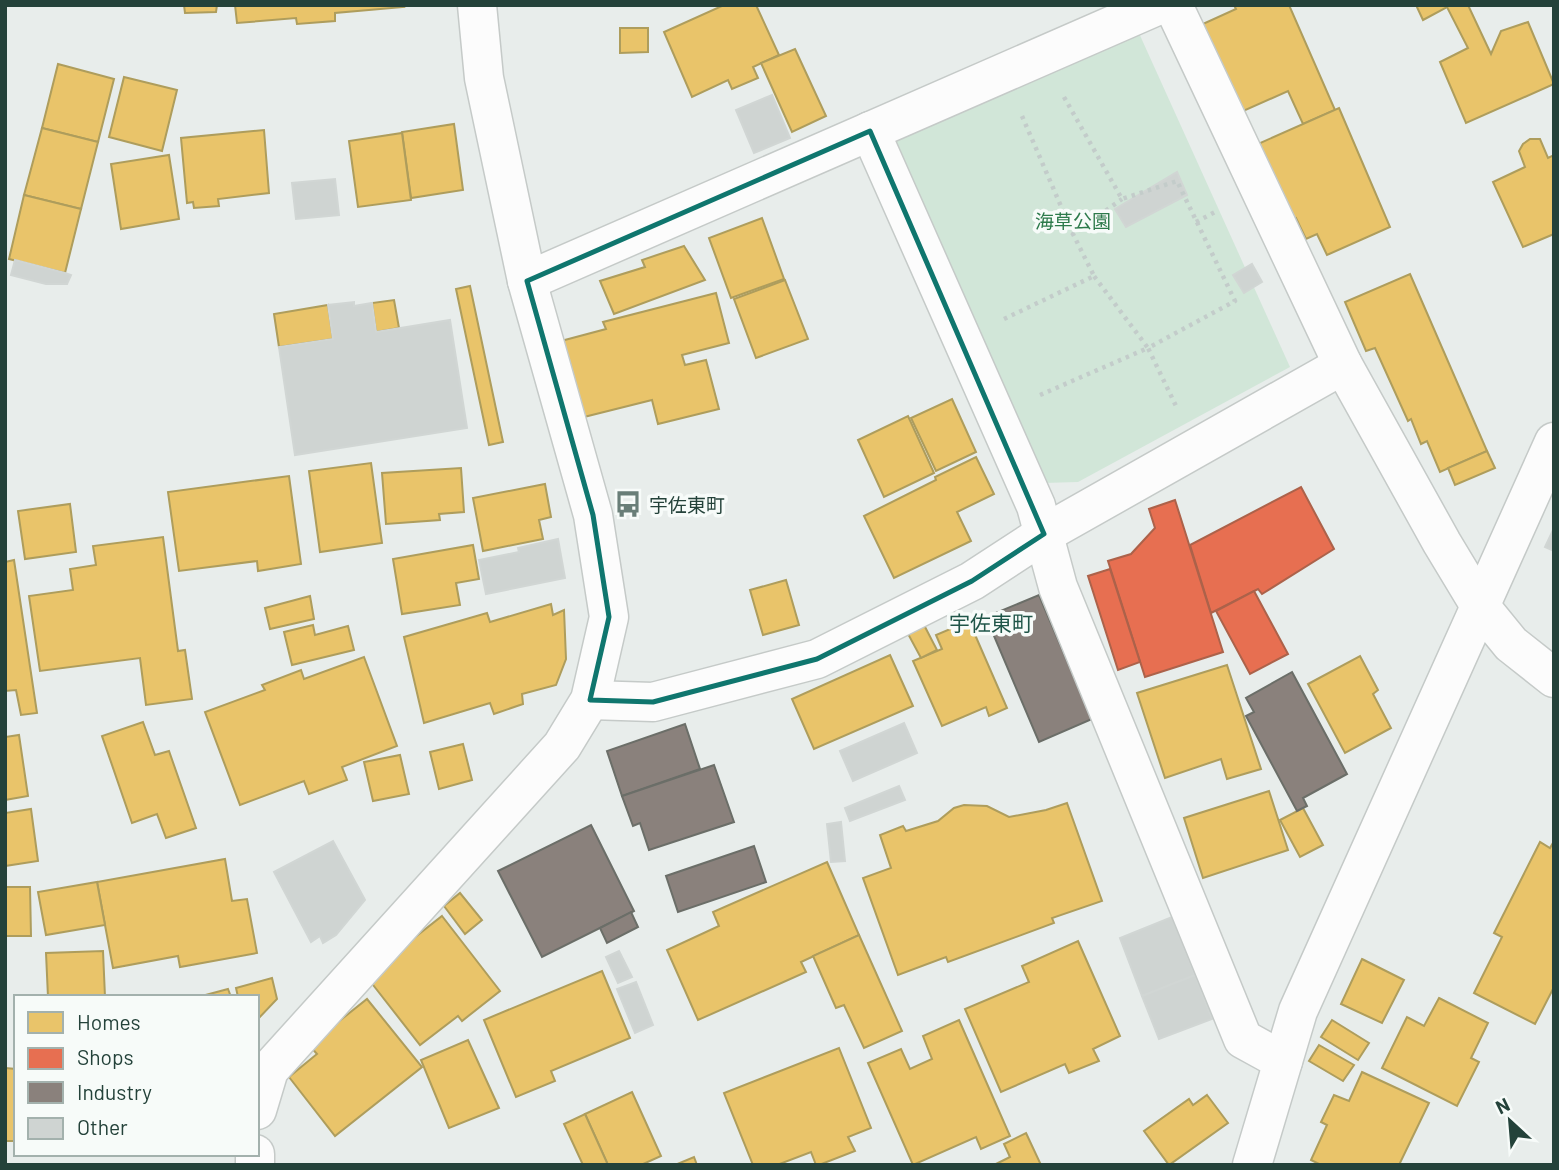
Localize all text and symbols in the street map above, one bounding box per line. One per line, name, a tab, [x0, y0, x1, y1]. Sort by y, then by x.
park label: 海草公園	[1035, 209, 1111, 232]
bus stop icon: 宇佐東町	[613, 489, 643, 519]
place label: 宇佐東町	[649, 493, 725, 516]
district label: 宇佐東町	[949, 610, 1033, 635]
legend	[14, 995, 259, 1156]
text: Homes	[77, 1009, 141, 1034]
text: Shops	[77, 1044, 134, 1069]
text: Industry	[77, 1079, 152, 1104]
north arrow	[1475, 1086, 1545, 1156]
text: N	[1492, 1092, 1513, 1118]
text: Other	[77, 1114, 128, 1139]

